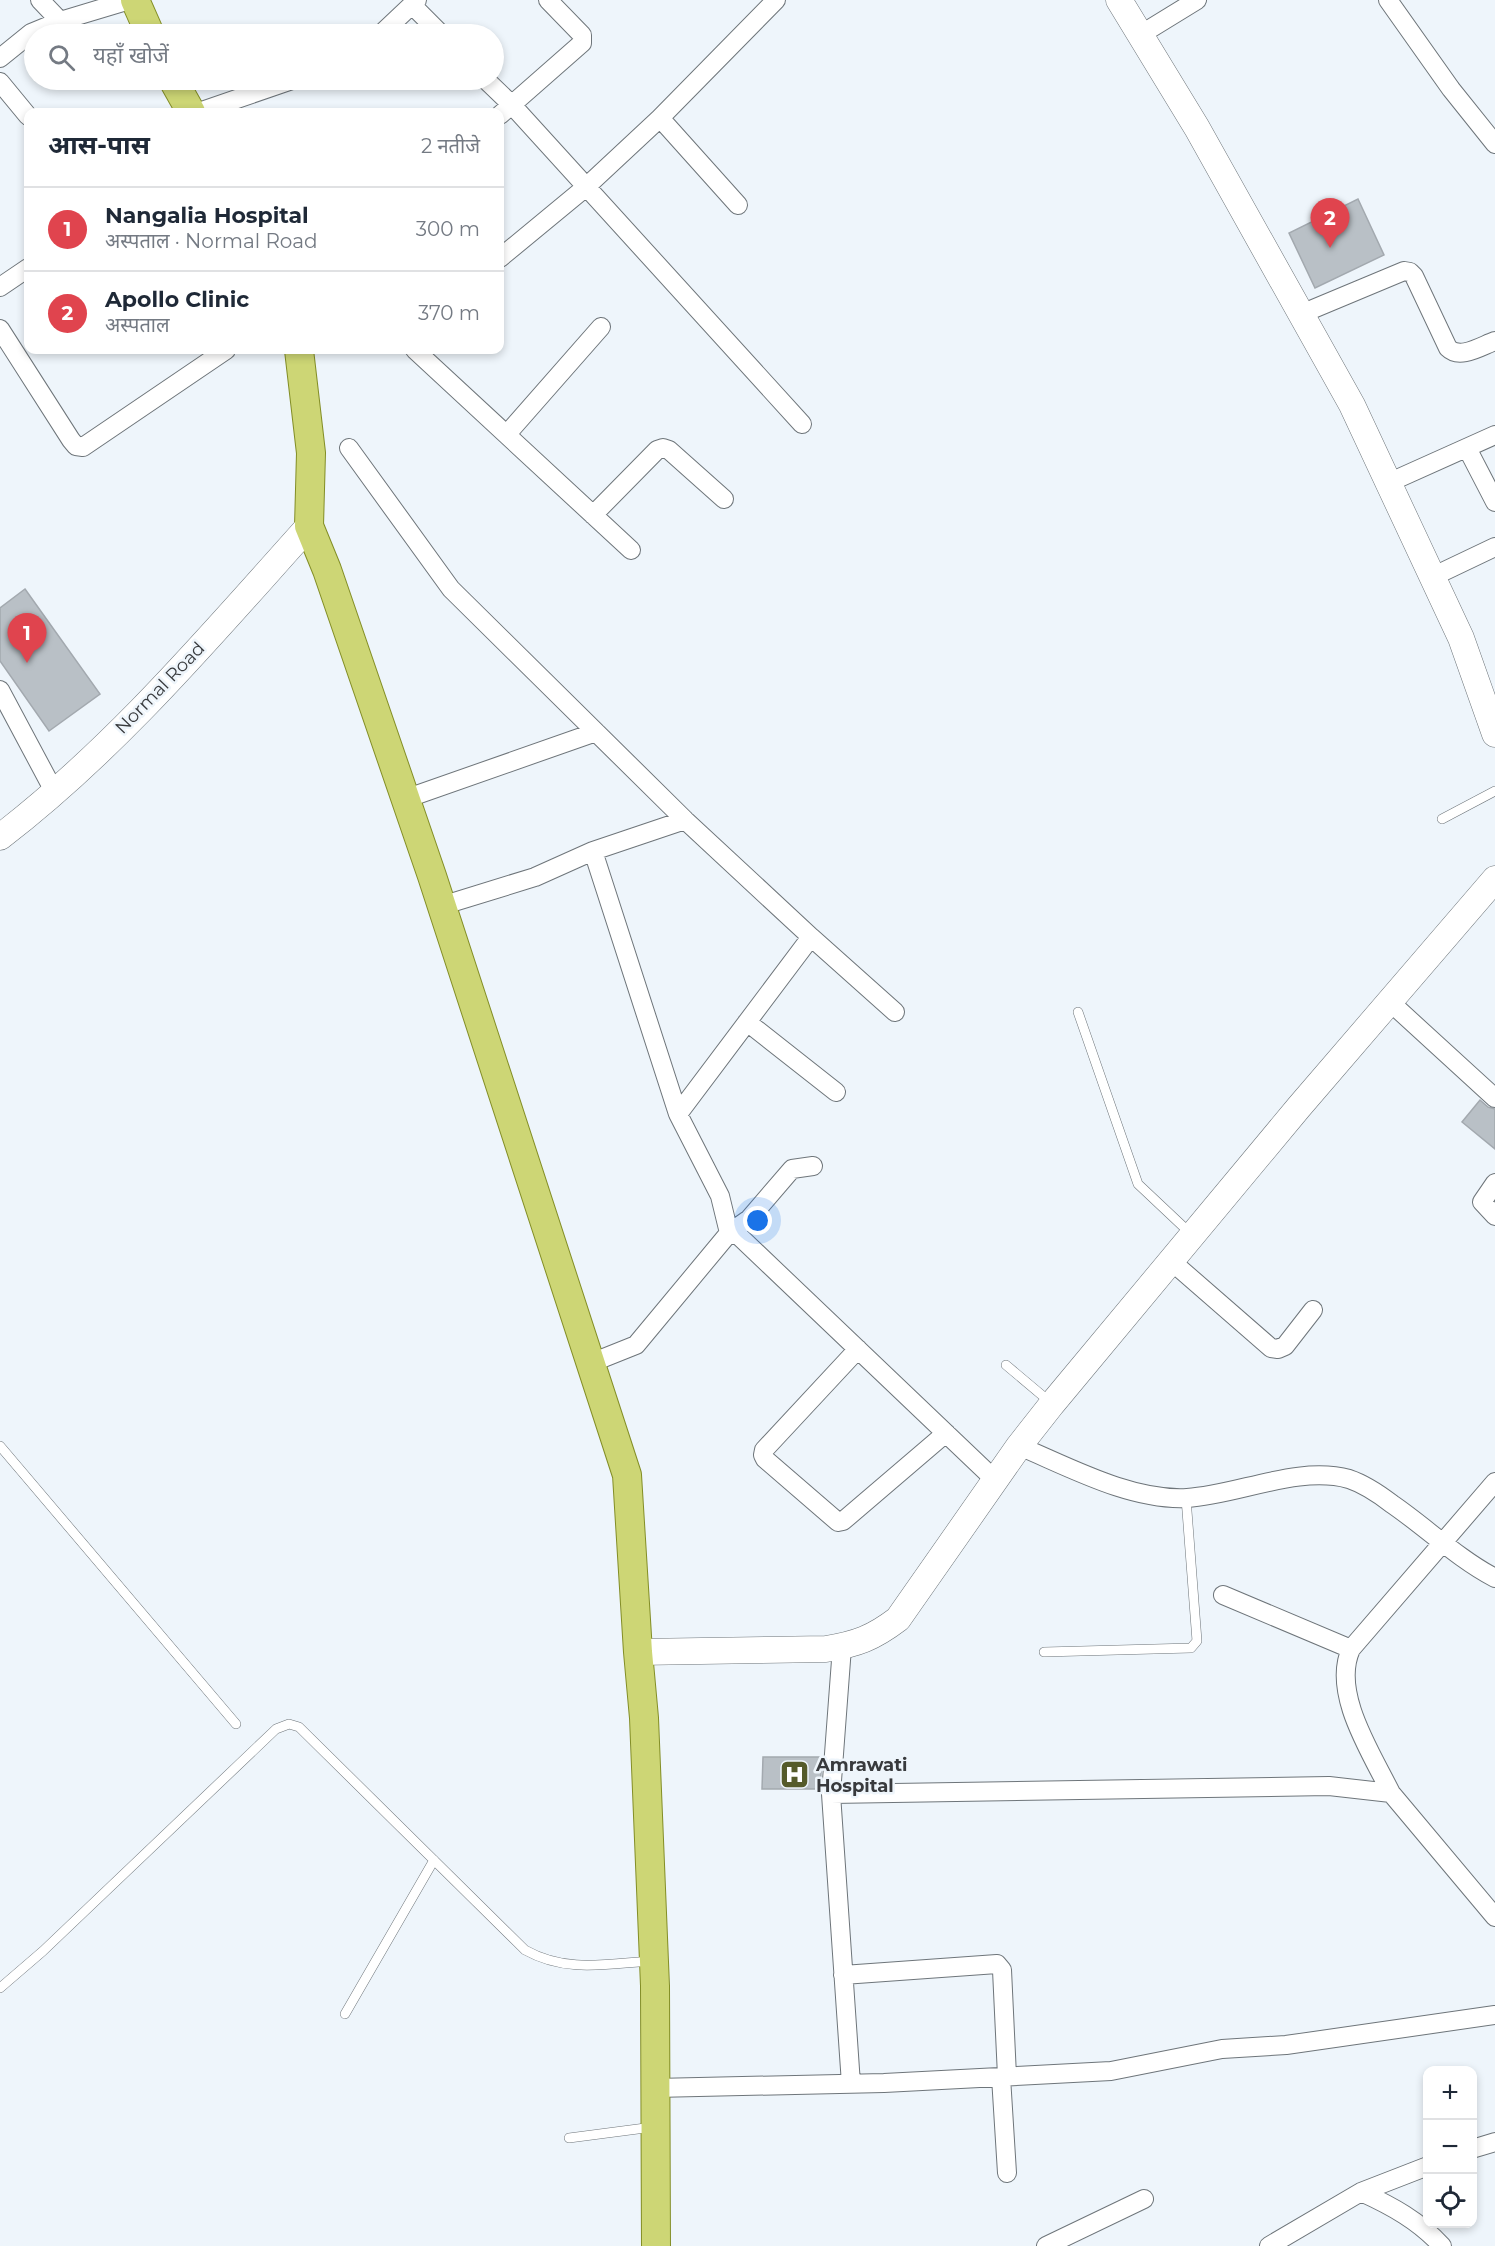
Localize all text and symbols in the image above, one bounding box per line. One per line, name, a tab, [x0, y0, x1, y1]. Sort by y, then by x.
search box	[24, 24, 504, 90]
icon: search	[45, 41, 78, 74]
text: यहाँ खोजें	[93, 42, 169, 69]
text: आस-पास	[48, 129, 150, 161]
text: 2 नतीजे	[421, 134, 480, 158]
pin: 2	[1310, 198, 1350, 248]
text: Nangalia Hospital	[105, 202, 309, 229]
text: 1	[64, 217, 71, 241]
text: 300 m	[416, 217, 480, 241]
text: अस्पताल · Normal Road	[105, 229, 318, 253]
text: Apollo Clinic	[105, 286, 249, 313]
text: 2	[62, 301, 73, 325]
text: 370 m	[418, 301, 480, 325]
text: अस्पताल	[105, 313, 170, 337]
pin: 1	[8, 614, 46, 663]
street label: Normal Road	[111, 637, 209, 739]
your location	[743, 1206, 772, 1235]
place label: Amrawati Hospital	[815, 1754, 907, 1797]
hospital icon: Amrawati Hospital	[779, 1759, 811, 1791]
map controls	[1423, 2066, 1477, 2228]
button: +	[1423, 2066, 1477, 2120]
button: −	[1423, 2120, 1477, 2174]
button: locate	[1423, 2174, 1477, 2228]

